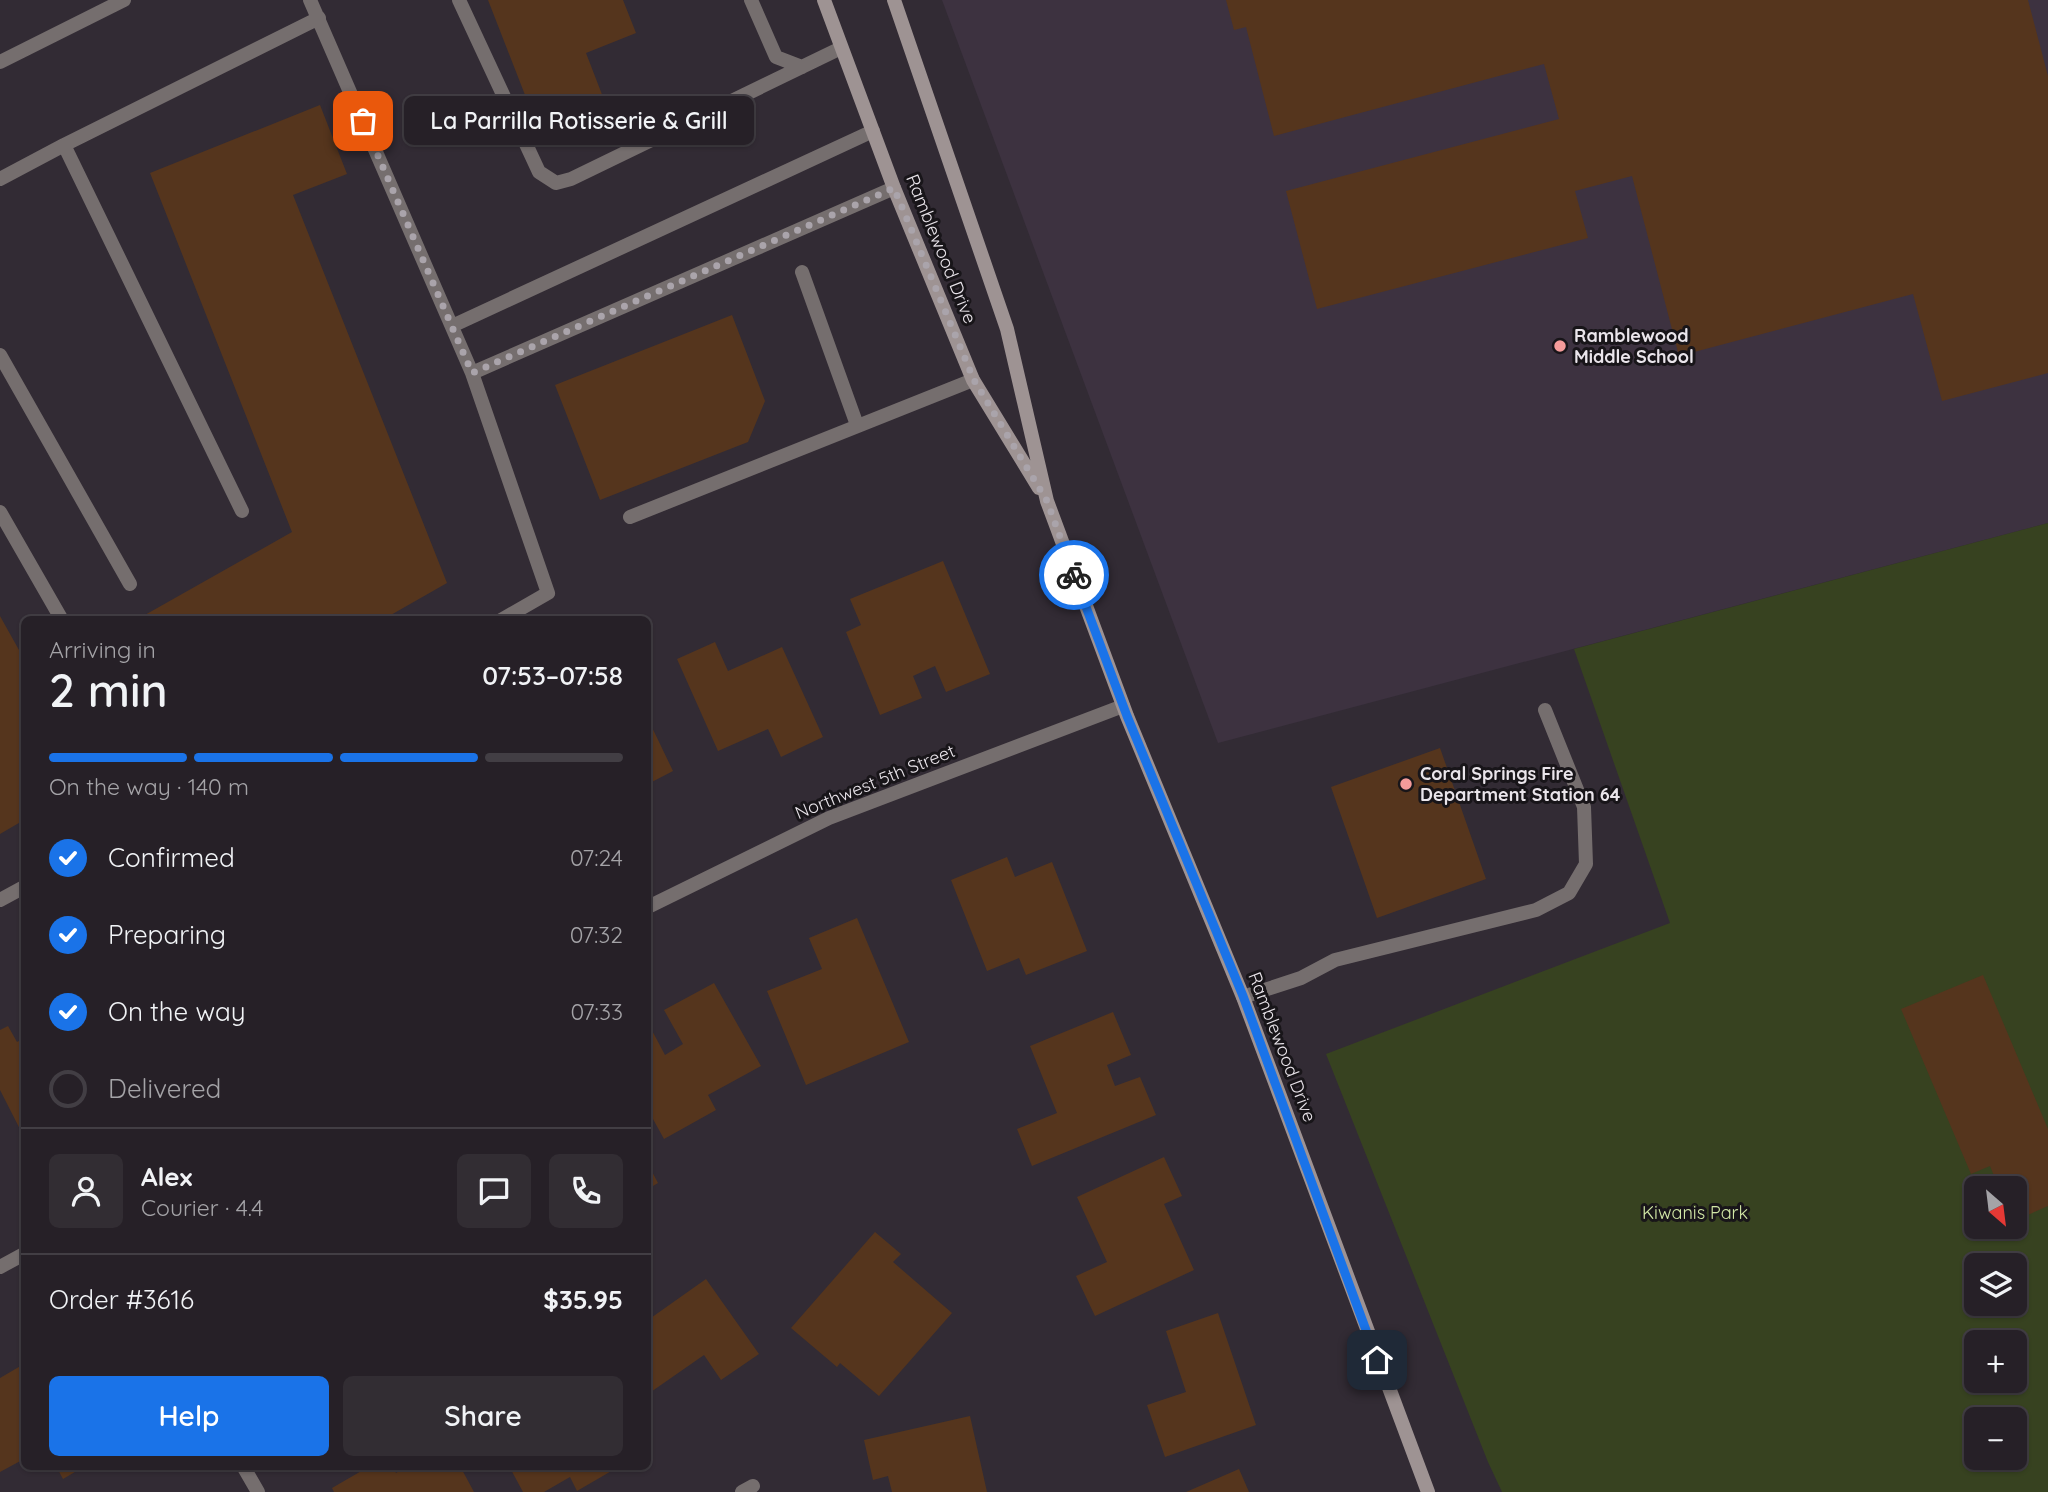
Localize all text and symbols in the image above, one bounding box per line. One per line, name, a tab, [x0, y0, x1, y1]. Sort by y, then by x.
pin	[333, 91, 393, 151]
callout: La Parrilla Rotisserie & Grill	[405, 96, 755, 146]
icon: bag	[344, 102, 382, 140]
text: La Parrilla Rotisserie & Grill	[430, 106, 728, 135]
street label: Ramblewood Drive	[901, 171, 982, 327]
place label: Ramblewood Middle School	[1574, 324, 1694, 368]
marker: Ramblewood Middle School	[1552, 338, 1568, 354]
courier	[1039, 540, 1109, 610]
icon: bike	[1055, 556, 1093, 594]
text: Arriving in	[49, 635, 156, 664]
text: 07:53–07:58	[482, 659, 623, 692]
text: 2 min	[49, 661, 168, 719]
street label: Northwest 5th Street	[791, 739, 958, 824]
place label: Coral Springs Fire Department Station 64	[1420, 762, 1621, 806]
text: On the way · 140 m	[49, 772, 249, 801]
marker: Coral Springs Fire Department Station 64	[1398, 776, 1414, 792]
icon: check	[49, 839, 87, 877]
text: Confirmed	[108, 841, 235, 874]
text: 07:24	[570, 843, 623, 872]
icon: check	[49, 916, 87, 954]
text: Preparing	[108, 918, 226, 951]
text: 07:32	[570, 920, 623, 949]
street label: Ramblewood Drive	[1243, 969, 1322, 1125]
icon: check	[49, 993, 87, 1031]
text: On the way	[108, 995, 246, 1028]
text: 07:33	[570, 997, 623, 1026]
text: Delivered	[108, 1072, 221, 1105]
button: person	[49, 1154, 123, 1228]
button: chat	[457, 1154, 531, 1228]
button: phone	[549, 1154, 623, 1228]
text: Alex	[141, 1160, 192, 1193]
north arrow	[1964, 1176, 2026, 1239]
map controls	[1964, 1176, 2027, 1470]
text: Courier · 4.4	[141, 1193, 263, 1222]
park label: Kiwanis Park	[1642, 1201, 1748, 1224]
button: layers	[1964, 1253, 2027, 1316]
text: Order #3616	[49, 1283, 194, 1316]
text: $35.95	[543, 1283, 623, 1316]
pin	[1347, 1330, 1407, 1390]
button: +	[1964, 1330, 2027, 1393]
icon: home	[1358, 1341, 1396, 1379]
button: Help	[49, 1376, 329, 1456]
button: Share	[343, 1376, 623, 1456]
button: −	[1964, 1407, 2027, 1470]

